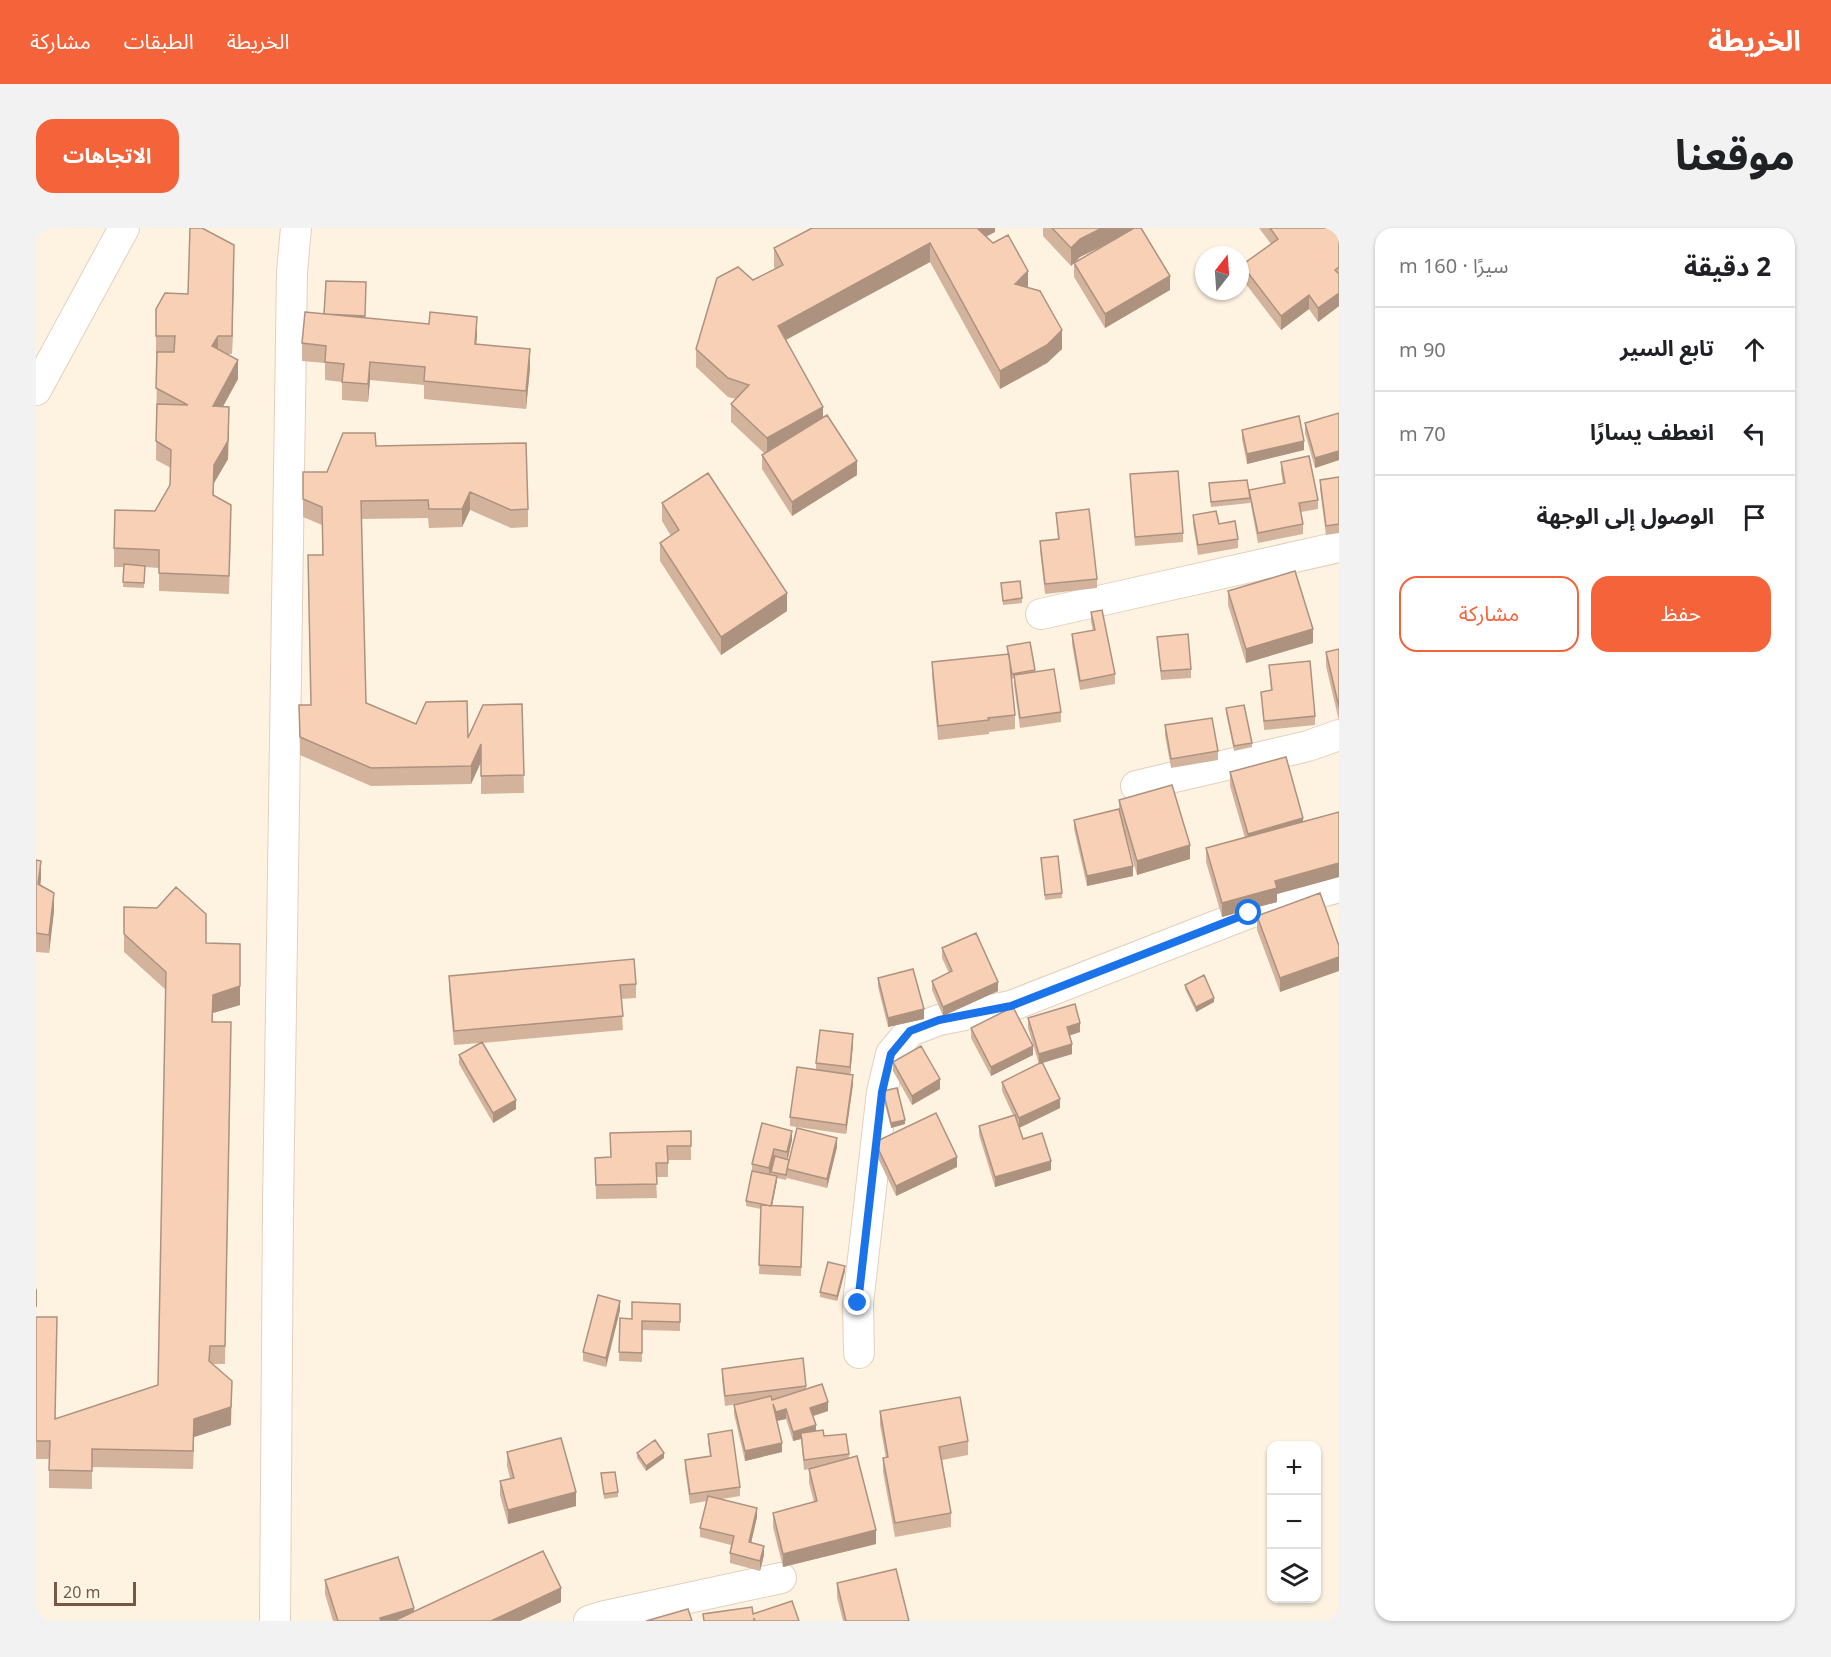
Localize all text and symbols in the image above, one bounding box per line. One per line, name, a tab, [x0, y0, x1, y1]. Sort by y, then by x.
text: الخريطة	[1708, 21, 1801, 59]
text: مشاركة	[30, 27, 91, 55]
text: الطبقات	[124, 27, 194, 55]
text: الخريطة	[227, 27, 290, 55]
button: الاتجاهات	[36, 119, 179, 193]
text: موقعنا	[1675, 125, 1795, 182]
north arrow	[1195, 246, 1249, 300]
text: 2 دقيقة	[1684, 248, 1771, 284]
text: سيرًا · 160 m	[1399, 252, 1508, 279]
text: تابع السير	[1620, 332, 1714, 362]
icon: ahead	[1738, 333, 1771, 366]
text: 90 m	[1399, 336, 1446, 363]
text: انعطف يسارًا	[1590, 416, 1714, 446]
icon: left	[1738, 417, 1771, 450]
text: 70 m	[1399, 420, 1446, 447]
text: الوصول إلى الوجهة	[1536, 500, 1714, 530]
icon: arrive	[1738, 501, 1771, 534]
button: مشاركة	[1399, 576, 1579, 652]
button: حفظ	[1591, 576, 1771, 652]
route start	[1235, 899, 1261, 925]
route end	[844, 1289, 870, 1315]
map controls	[1267, 1441, 1321, 1603]
button: +	[1267, 1441, 1321, 1495]
button: −	[1267, 1495, 1321, 1549]
button: layers	[1267, 1549, 1321, 1603]
scale bar	[54, 1579, 136, 1606]
text: 20 m	[63, 1581, 100, 1603]

